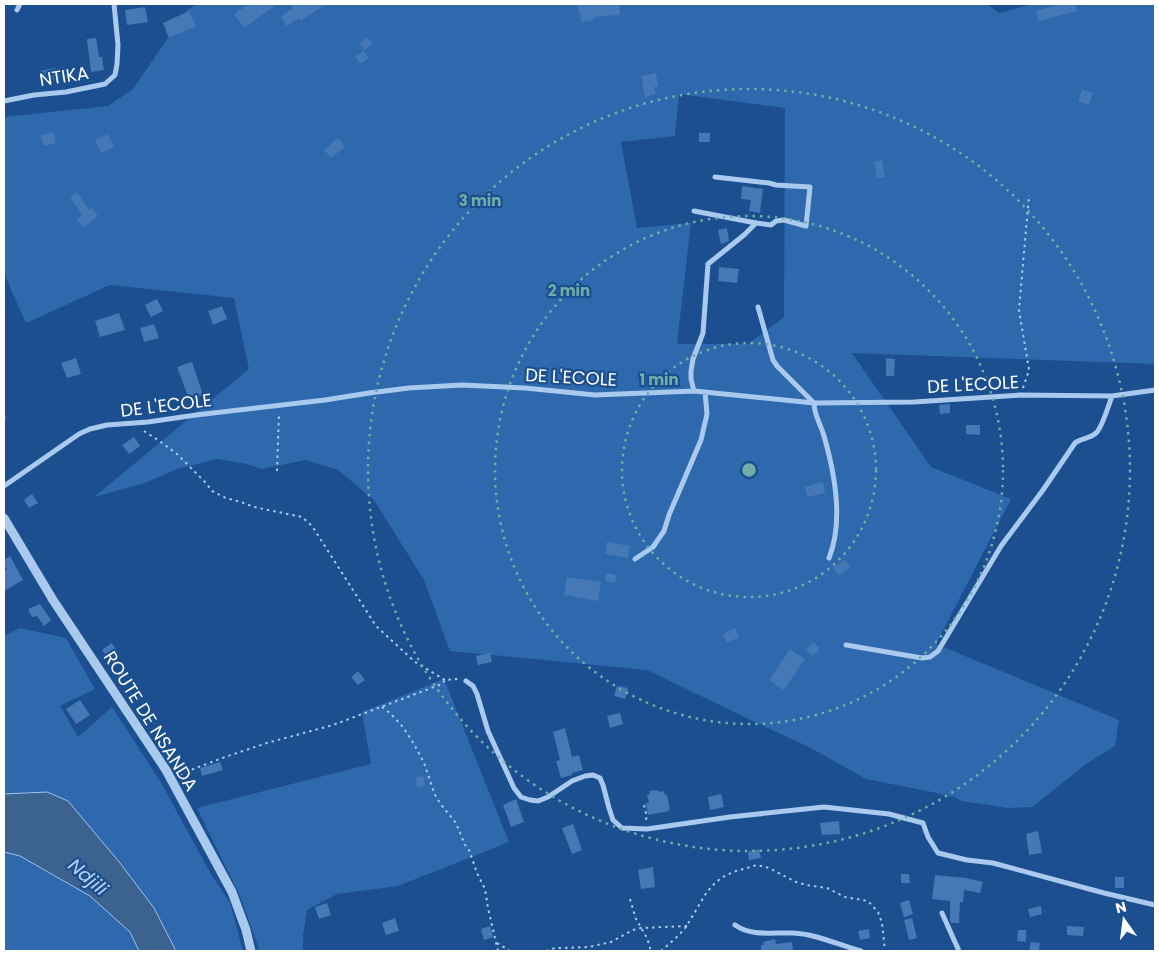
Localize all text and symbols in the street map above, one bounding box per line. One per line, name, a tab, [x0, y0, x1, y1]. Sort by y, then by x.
street label: NTIKA	[37, 60, 91, 92]
text: 3 min	[459, 190, 501, 211]
text: 2 min	[548, 280, 590, 301]
street label: DE L'ECOLE	[525, 362, 617, 392]
text: 1 min	[639, 369, 679, 390]
street label: DE L'ECOLE	[927, 369, 1019, 399]
street label: DE L'ECOLE	[119, 387, 213, 423]
centre of rings	[740, 461, 758, 479]
street label: ROUTE DE NSANDA	[98, 646, 204, 796]
water label: Ndjili	[62, 852, 114, 902]
north arrow	[1099, 895, 1149, 945]
text: N	[1113, 896, 1128, 918]

